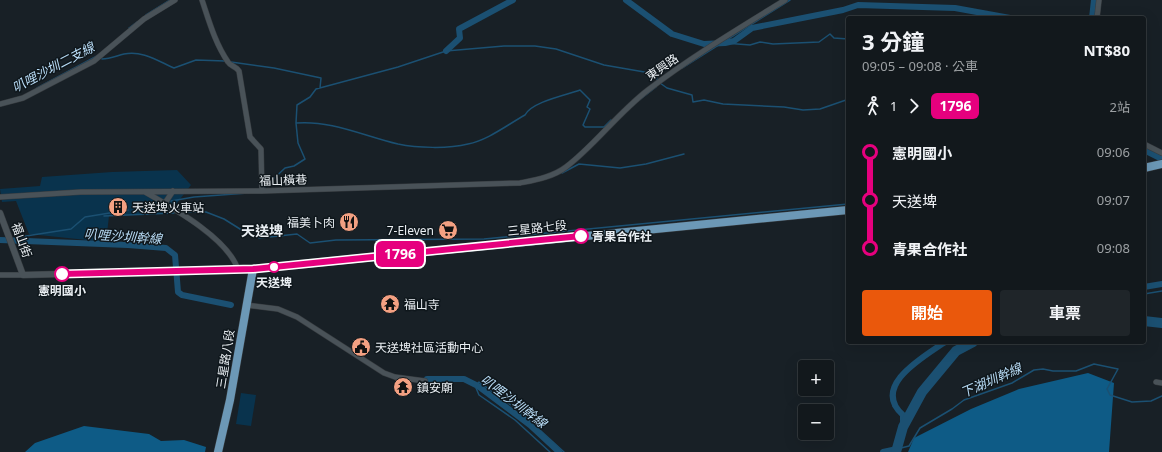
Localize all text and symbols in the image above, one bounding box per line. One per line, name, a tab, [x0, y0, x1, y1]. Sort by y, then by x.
text: 3 分鐘	[862, 26, 924, 56]
water label: 叭哩沙圳二支線	[9, 37, 99, 96]
text: NT$80	[1083, 40, 1130, 60]
street label: 東興路	[642, 50, 682, 84]
text: 09:05 – 09:08 · 公車	[862, 57, 978, 75]
icon: walk	[862, 95, 884, 117]
icon: forward	[903, 95, 925, 117]
text: 1796	[939, 96, 971, 115]
text: 1	[890, 97, 897, 115]
text: 2站	[1110, 98, 1130, 116]
text: 憲明國小	[892, 143, 952, 163]
text: 09:06	[1097, 143, 1130, 161]
street label: 福山橫巷	[259, 171, 307, 189]
text: 天送埤	[892, 191, 937, 211]
text: 09:07	[1097, 191, 1130, 209]
building icon: 天送埤火車站	[107, 196, 129, 218]
place label: 天送埤火車站	[132, 199, 204, 216]
restaurant icon: 福美卜肉	[338, 211, 360, 233]
place label: 福美卜肉	[287, 214, 335, 231]
street label: 三星路七段	[506, 216, 568, 240]
supermarket icon: 7-Eleven	[437, 219, 459, 241]
street label: 福山街	[8, 220, 36, 260]
district label: 天送埤	[241, 221, 283, 240]
place label: 7-Eleven	[387, 222, 434, 239]
water label: 叭哩沙圳幹線	[83, 224, 165, 248]
marker: 青果合作社	[573, 228, 589, 244]
place label: 青果合作社	[592, 228, 652, 245]
text: 青果合作社	[892, 239, 967, 259]
text: 09:08	[1097, 239, 1130, 257]
line badge: 1796	[372, 241, 428, 267]
text: 1796	[384, 244, 416, 263]
marker: 天送埤	[268, 261, 280, 273]
marker: 憲明國小	[54, 266, 70, 282]
place label: 天送埤	[256, 274, 292, 291]
place label: 憲明國小	[38, 282, 86, 299]
button: 開始	[862, 290, 992, 336]
button: 車票	[1000, 290, 1130, 336]
temple icon: 福山寺	[379, 293, 401, 315]
place label: 福山寺	[404, 296, 440, 313]
street label: 三星路八段	[212, 328, 238, 390]
public building icon: 天送埤社區活動中心	[350, 336, 372, 358]
place label: 天送埤社區活動中心	[375, 339, 483, 356]
water label: 下湖圳幹線	[958, 358, 1026, 401]
map controls	[798, 360, 834, 440]
button: +	[798, 360, 834, 396]
water label: 叭哩沙圳幹線	[477, 370, 552, 433]
temple icon: 鎮安廟	[392, 376, 414, 398]
place label: 鎮安廟	[417, 379, 453, 396]
button: −	[798, 404, 834, 440]

